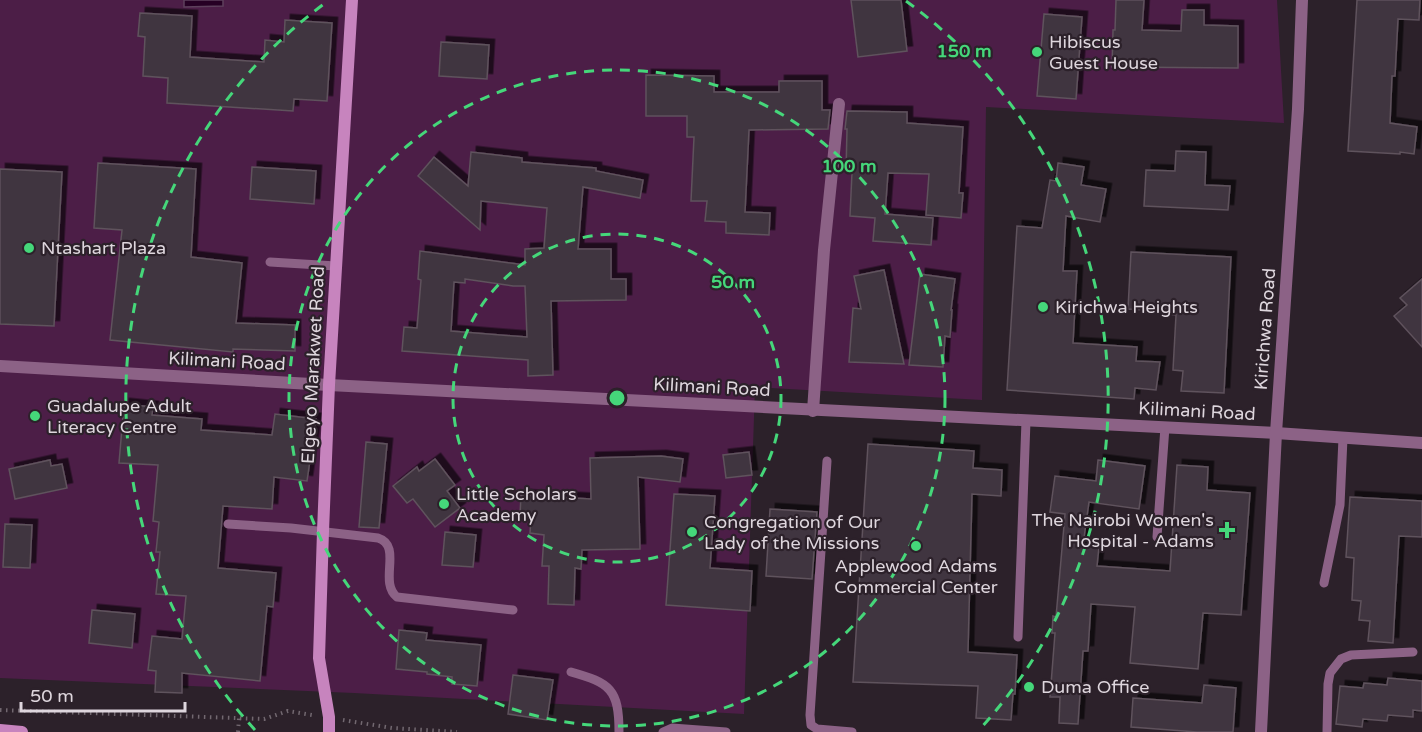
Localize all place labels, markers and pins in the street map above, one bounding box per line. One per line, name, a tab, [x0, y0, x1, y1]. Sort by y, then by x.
place label: Hibiscus Guest House	[1049, 31, 1158, 74]
marker: Hibiscus Guest House	[1030, 45, 1044, 59]
place label: Ntashart Plaza	[41, 237, 166, 259]
marker: Ntashart Plaza	[22, 241, 36, 255]
place label: Kirichwa Heights	[1055, 296, 1198, 318]
marker: Kirichwa Heights	[1036, 300, 1050, 314]
centre of rings	[607, 388, 627, 408]
place label: Guadalupe Adult Literacy Centre	[47, 395, 192, 438]
marker: Guadalupe Adult Literacy Centre	[28, 409, 42, 423]
place label: Little Scholars Academy	[456, 483, 577, 526]
marker: Little Scholars Academy	[437, 497, 451, 511]
place label: The Nairobi Women's Hospital - Adams	[1032, 509, 1214, 552]
place label: Congregation of Our Lady of the Missions	[704, 511, 880, 554]
marker: The Nairobi Women's Hospital - Adams	[1218, 521, 1236, 539]
marker: Congregation of Our Lady of the Missions	[685, 525, 699, 539]
marker: Applewood Adams Commercial Center	[909, 539, 923, 553]
place label: Applewood Adams Commercial Center	[834, 555, 998, 598]
place label: Duma Office	[1041, 676, 1150, 698]
marker: Duma Office	[1022, 680, 1036, 694]

